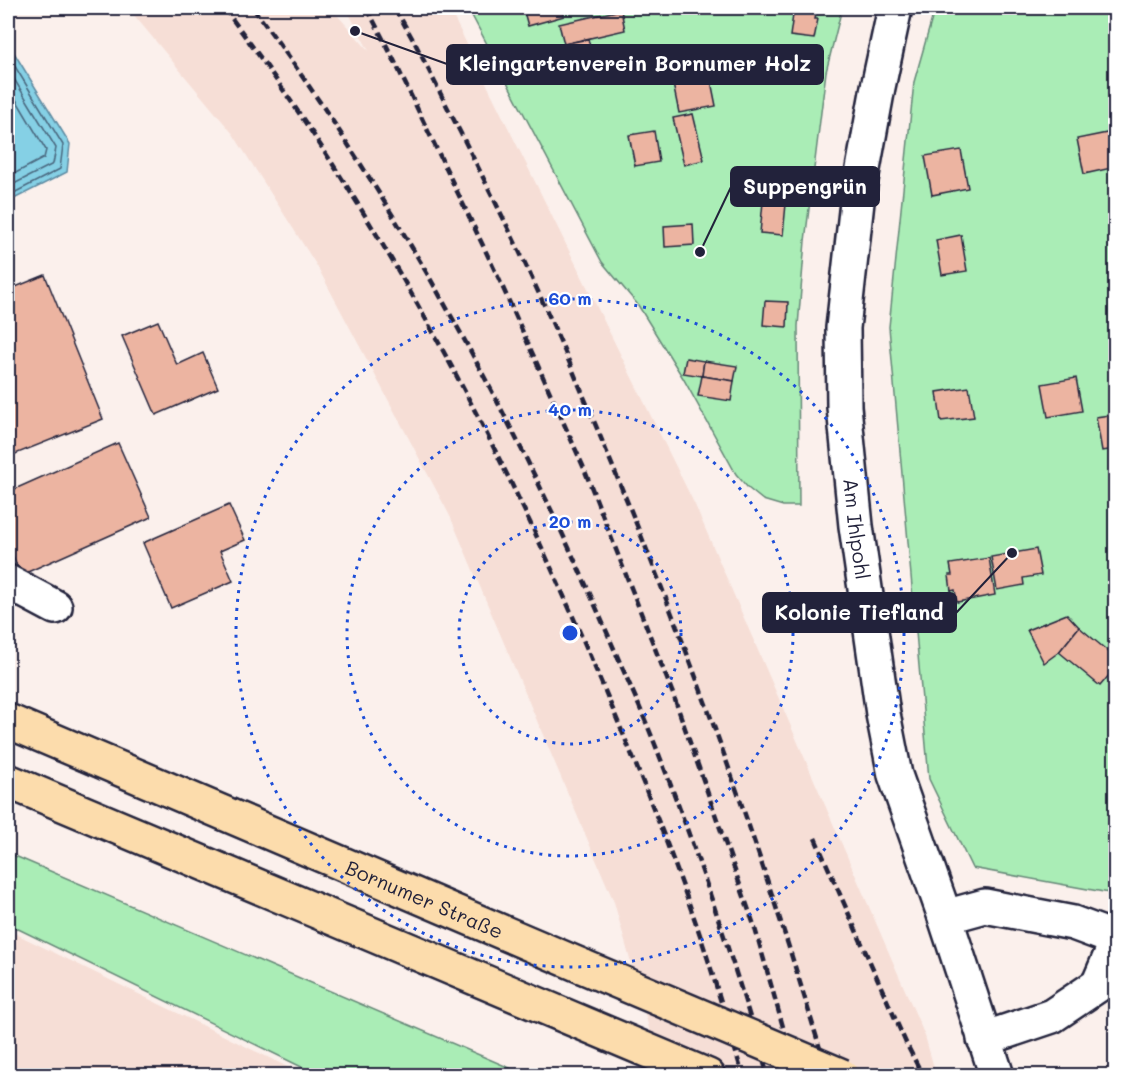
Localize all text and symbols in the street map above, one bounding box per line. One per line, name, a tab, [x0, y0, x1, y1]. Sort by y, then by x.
callout: Kleingartenverein Bornumer Holz	[447, 45, 823, 84]
text: Kleingartenverein Bornumer Holz	[459, 49, 811, 76]
callout: Suppengrün	[731, 167, 879, 206]
text: Suppengrün	[743, 172, 867, 199]
text: 60 m	[548, 286, 592, 310]
text: 40 m	[548, 397, 592, 421]
street label: Am Ihlpohl	[838, 477, 877, 581]
text: 20 m	[549, 509, 591, 533]
callout: Kolonie Tiefland	[763, 593, 956, 632]
text: Kolonie Tiefland	[774, 598, 944, 625]
centre of rings	[560, 623, 580, 643]
street label: Bornumer Straße	[342, 854, 507, 944]

